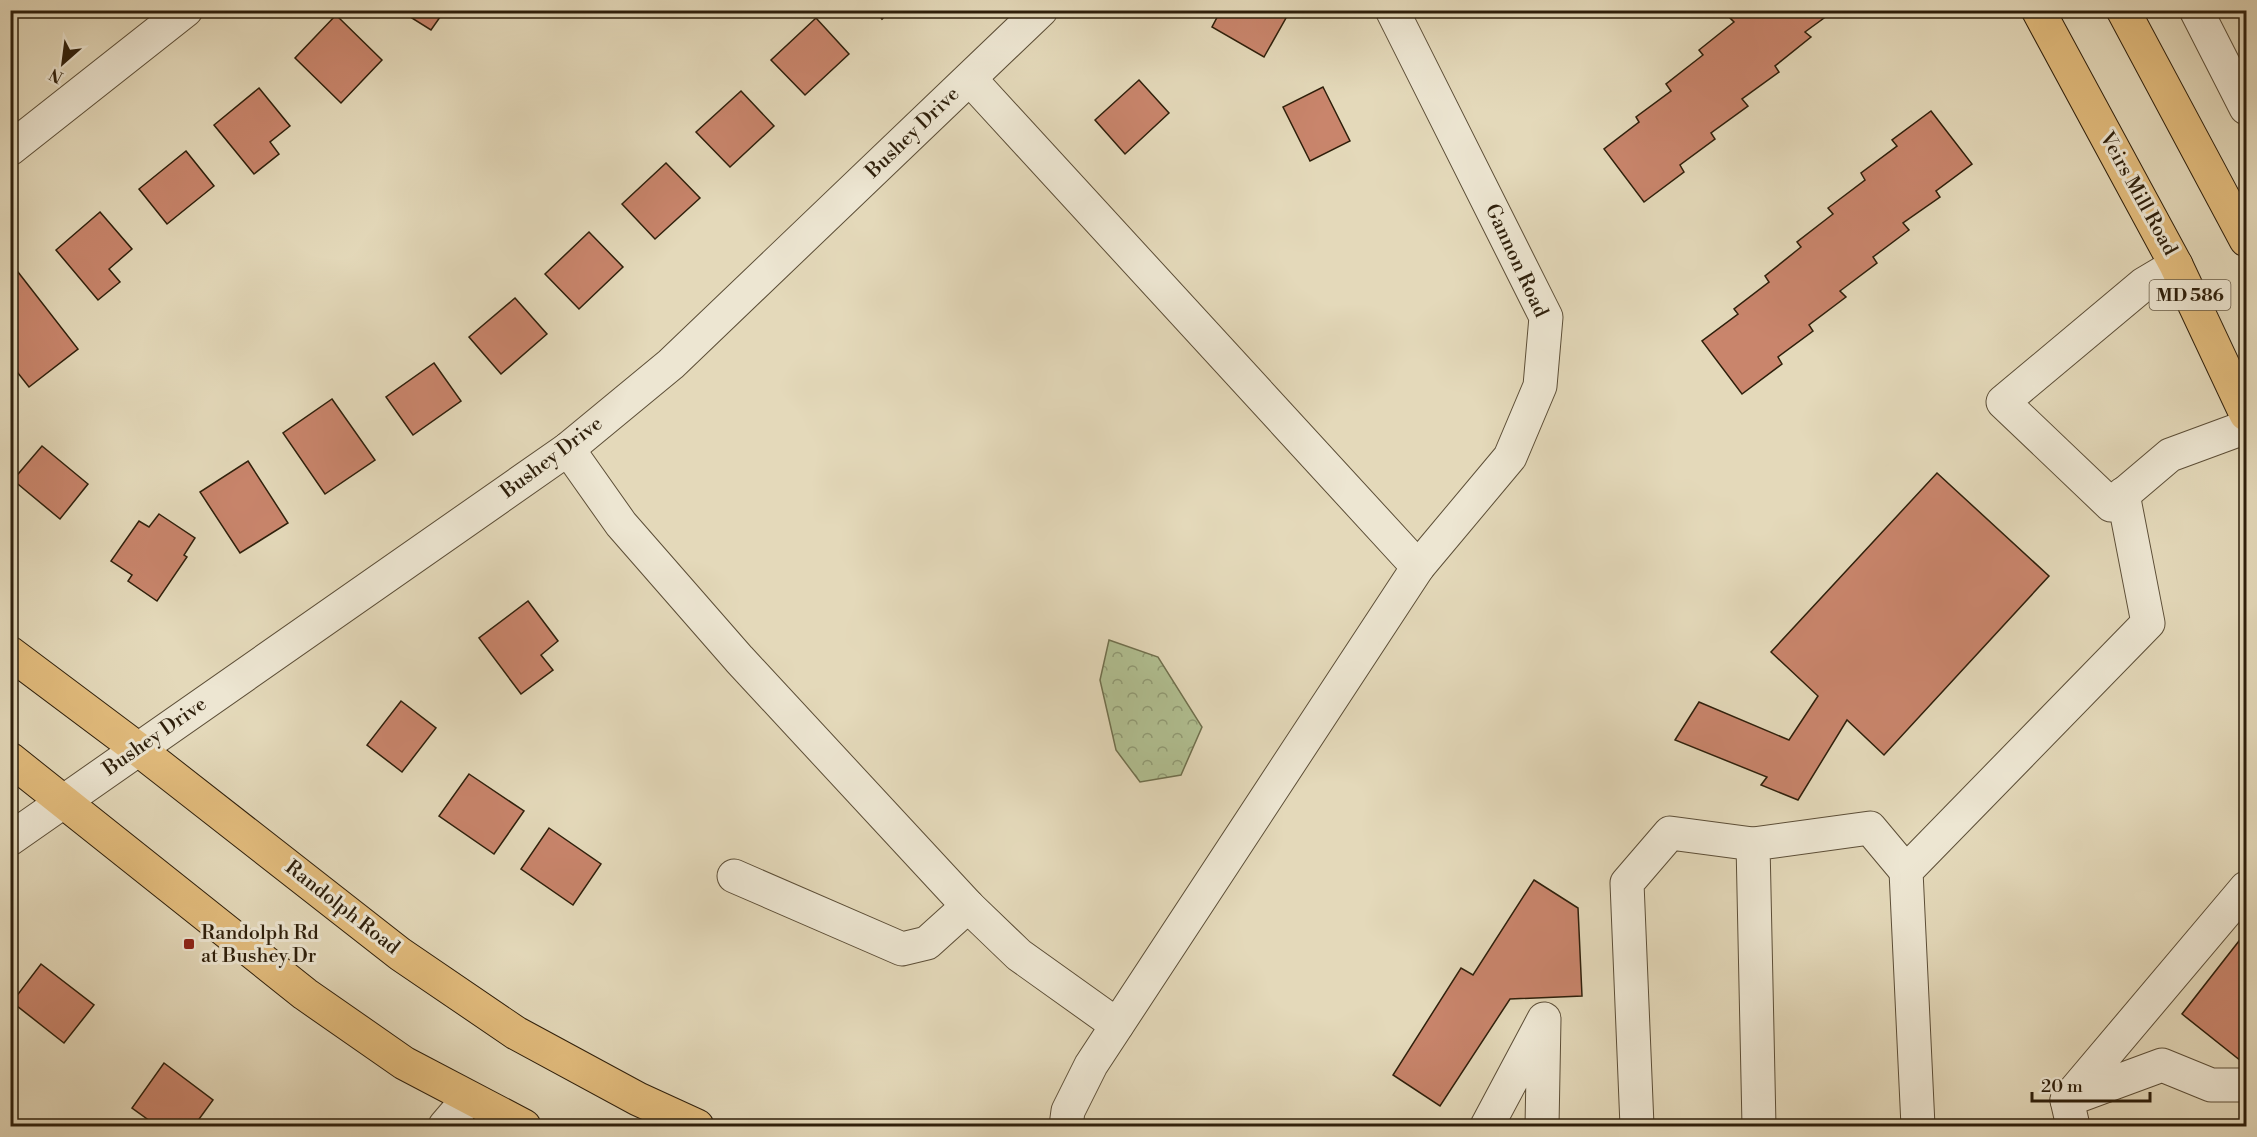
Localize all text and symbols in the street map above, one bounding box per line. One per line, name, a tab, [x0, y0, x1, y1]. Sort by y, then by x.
north arrow	[33, 33, 93, 93]
text: N	[46, 63, 67, 87]
street label: Bushey Drive	[860, 82, 965, 185]
street label: Veirs Mill Road	[2093, 127, 2183, 261]
street label: Gannon Road	[1479, 200, 1553, 322]
road number: MD 586	[2150, 280, 2230, 310]
street label: Bushey Drive	[495, 412, 608, 505]
street label: Bushey Drive	[97, 692, 212, 782]
street label: Randolph Road	[280, 855, 405, 961]
place label: Randolph Rd at Bushey Dr	[201, 921, 319, 969]
marker: Randolph Rd at Bushey Dr	[182, 937, 196, 951]
scale bar	[2032, 1065, 2150, 1103]
text: 20 m	[2041, 1075, 2083, 1098]

